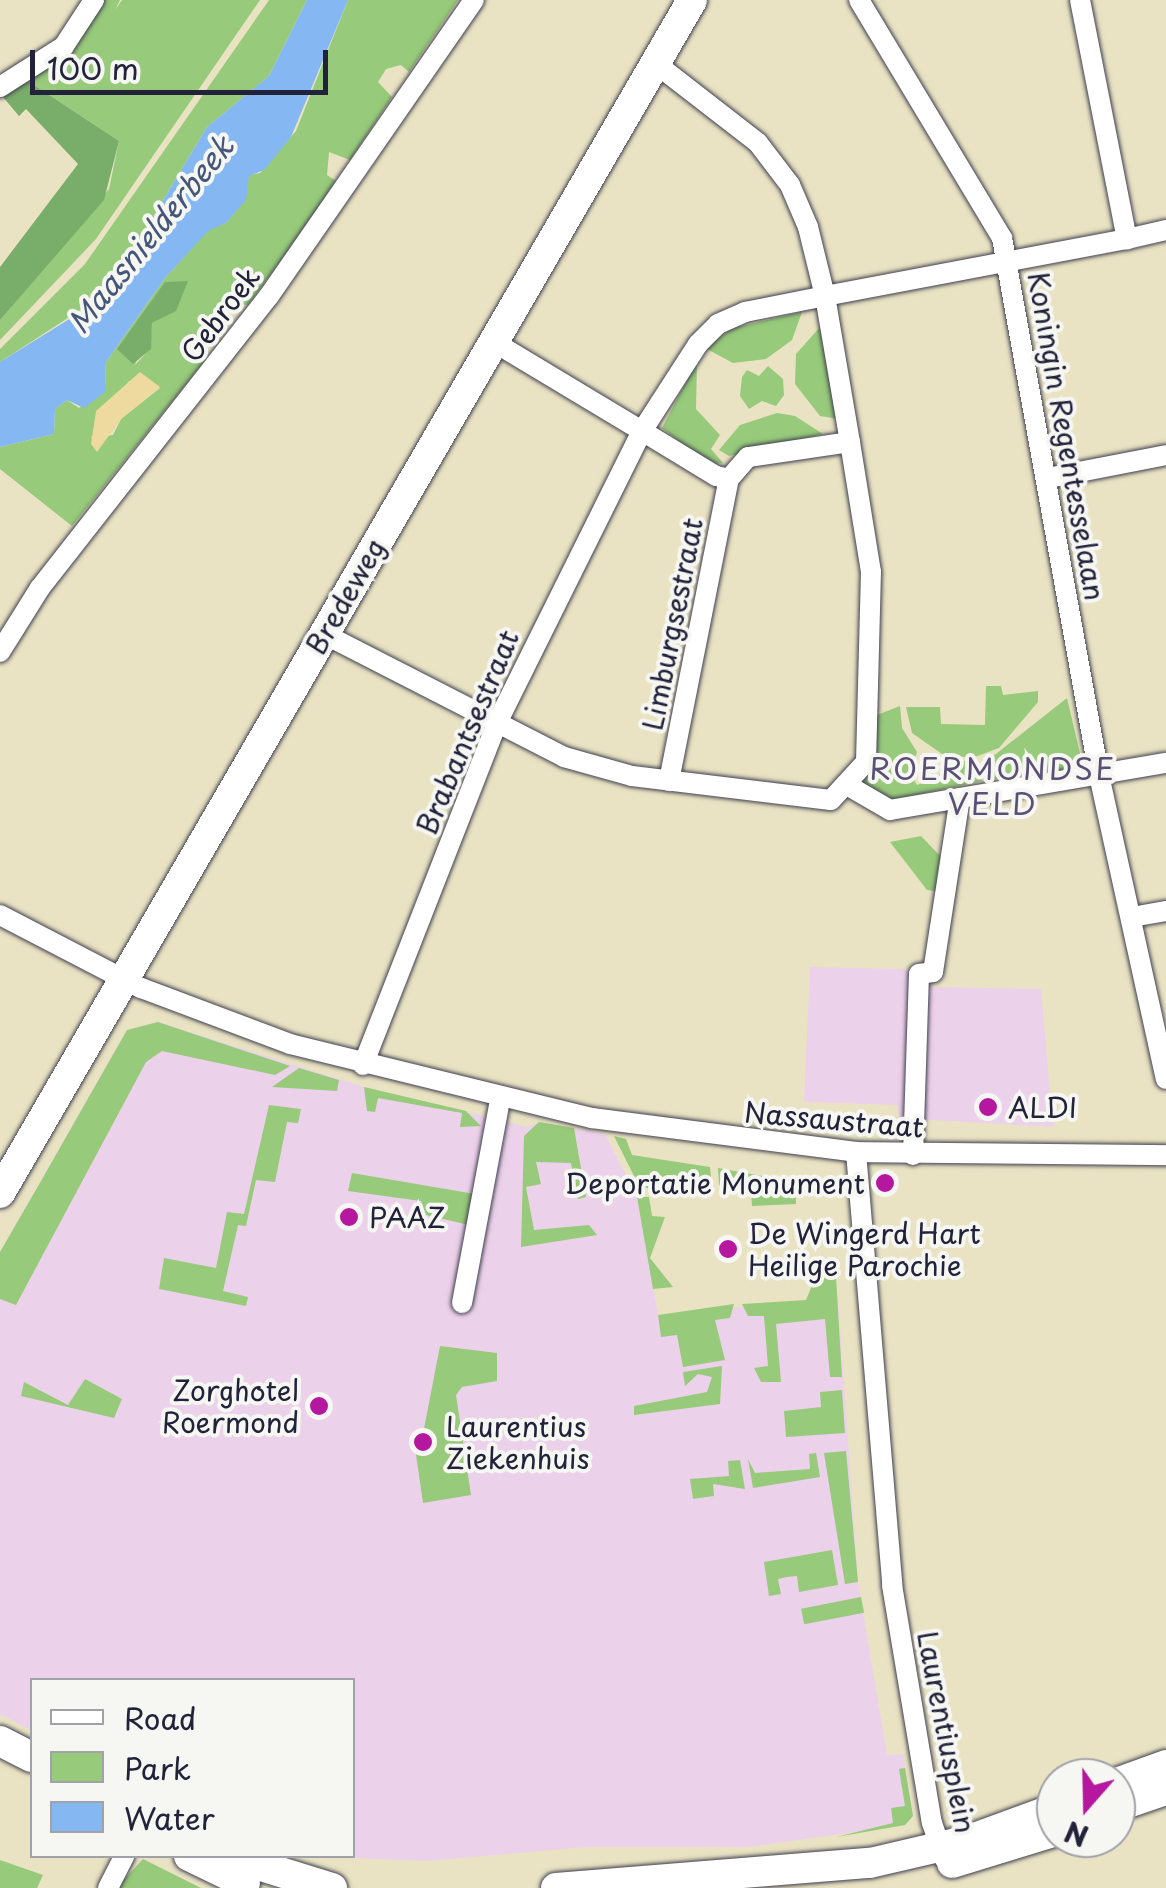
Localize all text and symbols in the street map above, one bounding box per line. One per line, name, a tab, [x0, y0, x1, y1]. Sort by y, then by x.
scale bar	[35, 30, 332, 92]
text: 100 m	[47, 45, 139, 90]
water label: Maasnielderbeek	[60, 128, 240, 340]
street label: Gebroek	[174, 260, 266, 368]
street label: Koningin Regentesselaan	[1022, 270, 1112, 602]
street label: Limburgsestraat	[635, 515, 709, 733]
street label: Bredeweg	[298, 532, 392, 660]
street label: Brabantsestraat	[409, 625, 525, 839]
district label: ROERMONDSE VELD	[869, 750, 1117, 820]
place label: ALDI	[1008, 1090, 1077, 1124]
street label: Nassaustraat	[743, 1094, 925, 1144]
marker: ALDI	[977, 1096, 999, 1118]
place label: Deportatie Monument	[565, 1166, 865, 1200]
marker: Deportatie Monument	[874, 1172, 896, 1194]
place label: PAAZ	[369, 1200, 446, 1234]
marker: PAAZ	[338, 1206, 360, 1228]
place label: De Wingerd Hart Heilige Parochie	[748, 1216, 981, 1282]
marker: De Wingerd Hart Heilige Parochie	[717, 1238, 739, 1260]
place label: Zorghotel Roermond	[162, 1373, 299, 1439]
marker: Zorghotel Roermond	[308, 1395, 330, 1417]
place label: Laurentius Ziekenhuis	[446, 1409, 589, 1475]
marker: Laurentius Ziekenhuis	[410, 1429, 436, 1455]
street label: Laurentiusplein	[911, 1628, 983, 1836]
legend	[30, 1678, 355, 1858]
text: Road	[124, 1695, 197, 1740]
text: Park	[124, 1745, 191, 1790]
north arrow	[1036, 1758, 1136, 1858]
text: Water	[124, 1795, 215, 1840]
text: N	[1058, 1811, 1094, 1859]

